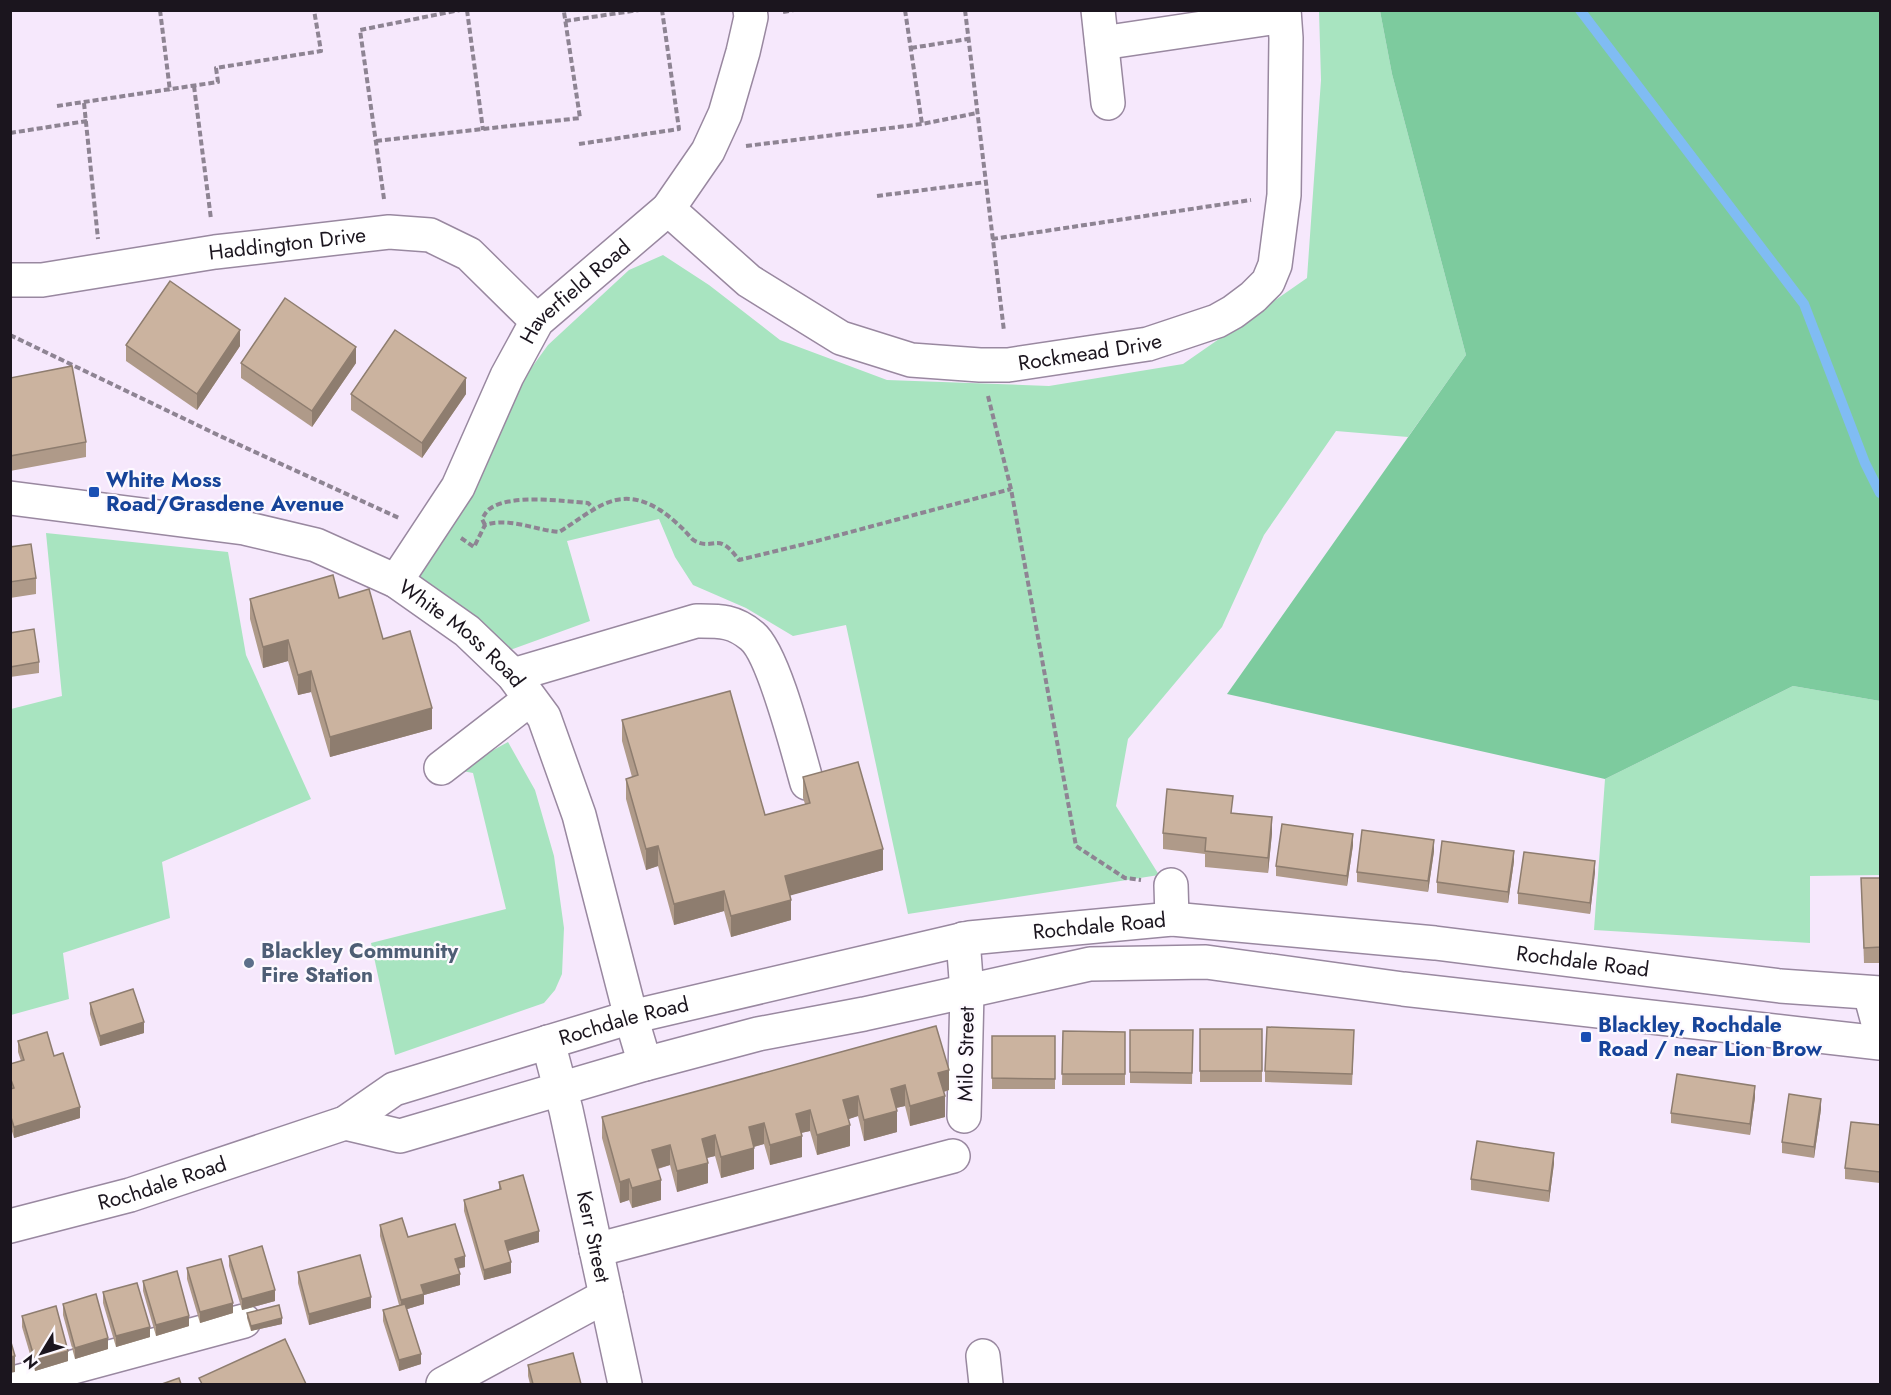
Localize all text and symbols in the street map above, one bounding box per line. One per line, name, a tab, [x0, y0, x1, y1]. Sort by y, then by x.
street label: Haddington Drive	[207, 220, 368, 268]
street label: Haverfield Road	[512, 232, 637, 349]
street label: Rockmead Drive	[1016, 325, 1166, 378]
place label: White Moss Road/Grasdene Avenue	[106, 465, 344, 519]
marker: White Moss Road/Grasdene Avenue	[87, 485, 101, 499]
street label: White Moss Road	[392, 572, 532, 694]
street label: Rochdale Road	[1031, 905, 1167, 947]
place label: Blackley Community Fire Station	[261, 936, 459, 990]
street label: Rochdale Road	[1515, 938, 1651, 985]
marker: Blackley Community Fire Station	[242, 956, 256, 970]
street label: Rochdale Road	[555, 989, 692, 1053]
street label: Milo Street	[950, 1006, 982, 1102]
place label: Blackley, Rochdale Road / near Lion Brow	[1598, 1010, 1823, 1064]
marker: Blackley, Rochdale Road / near Lion Brow	[1579, 1030, 1593, 1044]
street label: Rochdale Road	[94, 1149, 230, 1218]
street label: Kerr Street	[569, 1188, 618, 1285]
north arrow	[12, 1323, 72, 1383]
text: N	[18, 1350, 44, 1374]

